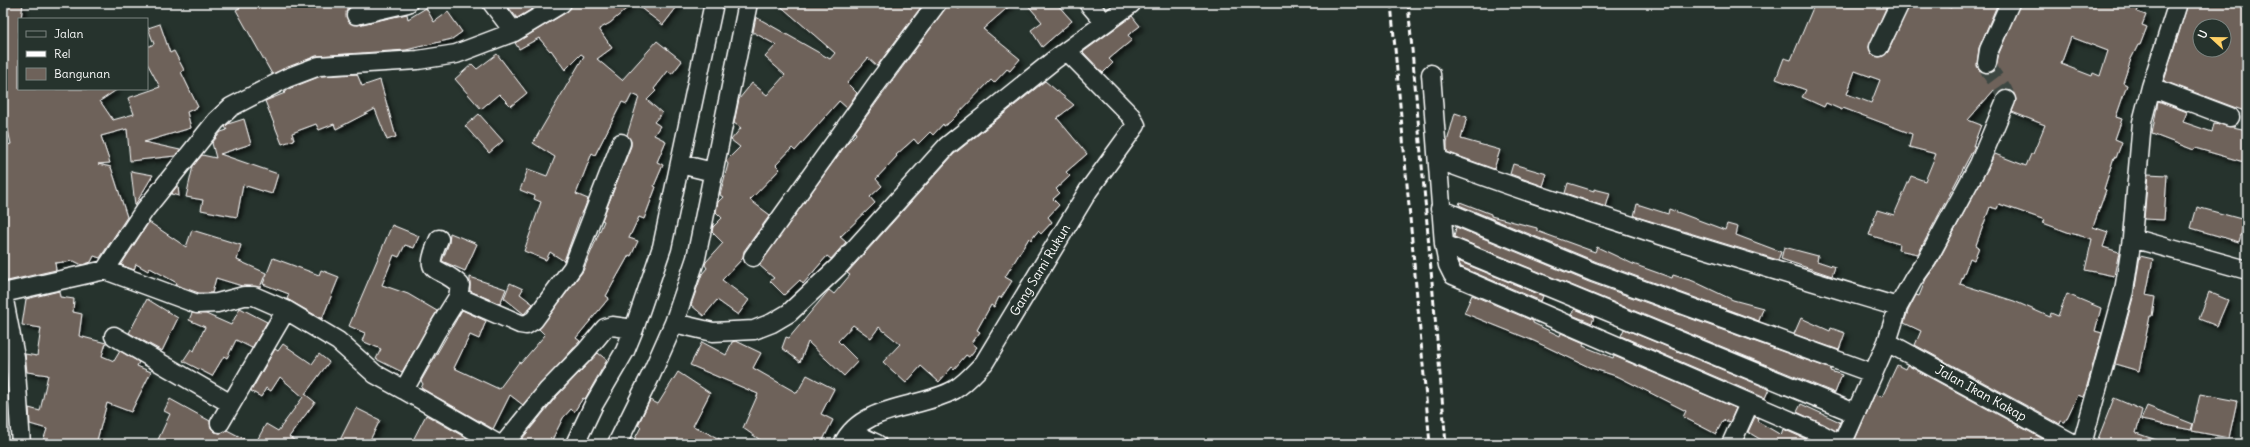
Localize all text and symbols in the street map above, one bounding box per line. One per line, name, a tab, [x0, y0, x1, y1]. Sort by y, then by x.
legend	[18, 18, 148, 90]
north arrow	[2192, 18, 2232, 58]
text: Jalan	[54, 26, 83, 41]
text: U	[2195, 28, 2211, 40]
text: Rel	[54, 46, 71, 61]
text: Bangunan	[54, 66, 110, 81]
street label: Gang Sami Rukun	[1006, 221, 1074, 319]
street label: Jalan Ikan Kakap	[1932, 361, 2030, 425]

